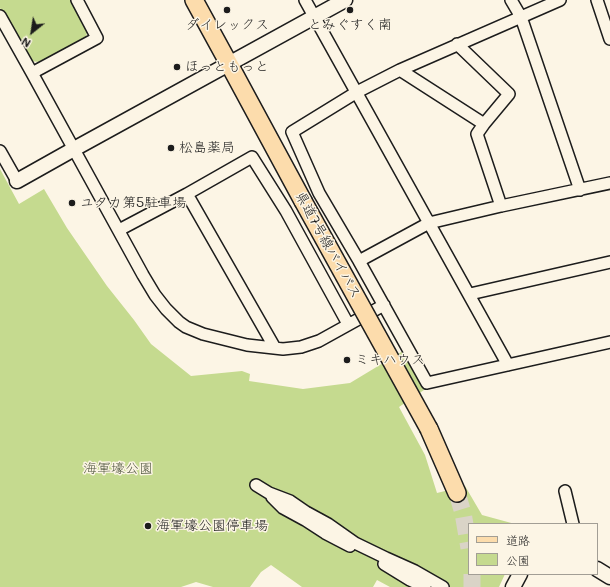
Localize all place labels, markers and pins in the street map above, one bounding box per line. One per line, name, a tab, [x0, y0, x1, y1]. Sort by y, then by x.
marker: ダイレックス	[222, 5, 232, 15]
marker: とみぐすく南	[345, 5, 355, 15]
place label: ダイレックス	[185, 17, 269, 33]
place label: とみぐすく南	[308, 17, 392, 33]
place label: ほっともっと	[185, 59, 269, 75]
marker: ほっともっと	[172, 62, 182, 72]
place label: 松島薬局	[179, 140, 235, 156]
marker: 松島薬局	[166, 143, 176, 153]
place label: ユタカ第5駐車場	[80, 195, 186, 211]
marker: ユタカ第5駐車場	[67, 198, 77, 208]
place label: ミキハウス	[355, 352, 425, 368]
marker: ミキハウス	[342, 355, 352, 365]
place label: 海軍壕公園停車場	[156, 518, 268, 534]
marker: 海軍壕公園停車場	[143, 521, 153, 531]

